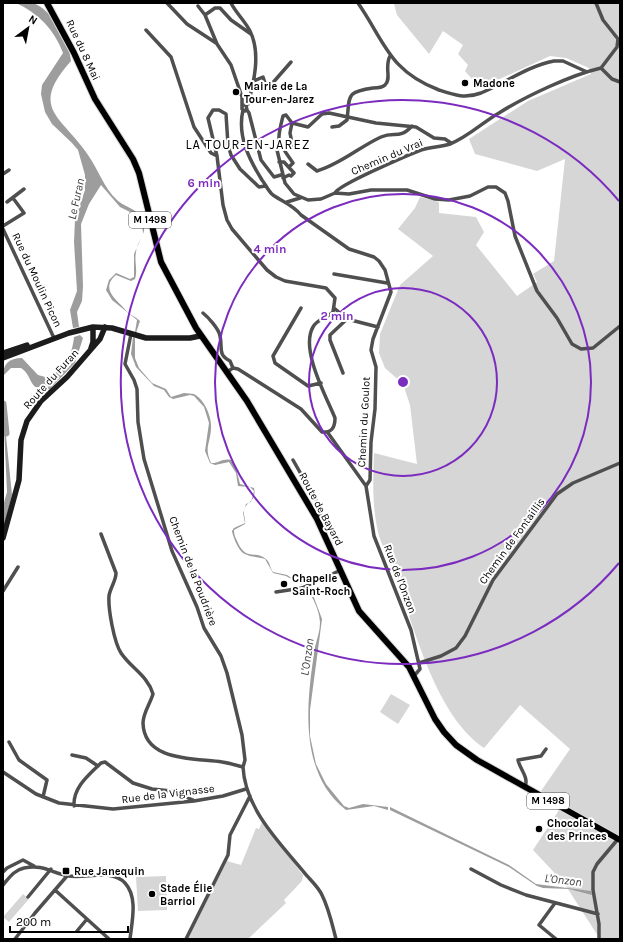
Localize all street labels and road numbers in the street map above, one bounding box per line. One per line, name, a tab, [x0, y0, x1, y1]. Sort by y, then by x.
street label: Rue du 8 Mai	[63, 18, 103, 82]
street label: Chemin du Vrai	[349, 136, 425, 178]
road number: M 1498	[129, 212, 171, 228]
street label: Rue du Moulin Picon	[9, 231, 65, 329]
street label: Route du Furan	[21, 346, 81, 412]
street label: Chemin du Goulot	[355, 376, 373, 468]
street label: Route de Bayard	[296, 470, 346, 548]
street label: Chemin de Fontaillis	[476, 495, 548, 587]
street label: Chemin de la Poudrière	[166, 514, 220, 628]
street label: Rue de l'Onzon	[381, 543, 419, 615]
street label: Rue de la Vignasse	[121, 782, 216, 806]
road number: M 1498	[527, 793, 569, 809]

